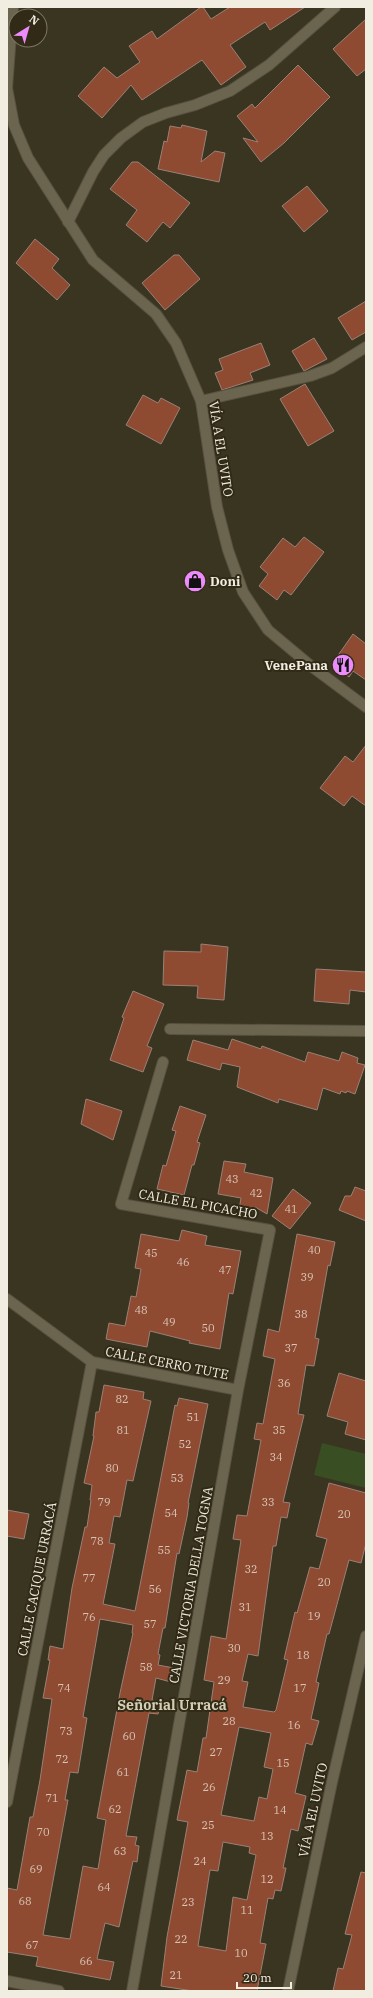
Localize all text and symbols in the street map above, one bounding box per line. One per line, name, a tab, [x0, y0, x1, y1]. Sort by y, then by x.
north arrow	[8, 8, 48, 48]
text: N	[26, 12, 42, 28]
street label: VÍA A EL UVITO	[205, 400, 237, 498]
shop icon: Doni	[182, 568, 208, 594]
place label: Doni	[210, 573, 241, 590]
restaurant icon: VenePana	[330, 652, 356, 678]
place label: VenePana	[265, 657, 329, 674]
house number: 43	[225, 1172, 239, 1186]
street label: CALLE EL PICACHO	[137, 1185, 259, 1223]
house number: 42	[249, 1186, 263, 1200]
house number: 41	[284, 1202, 298, 1216]
house number: 40	[307, 1243, 321, 1257]
house number: 45	[144, 1246, 158, 1260]
house number: 46	[176, 1255, 190, 1269]
house number: 47	[218, 1263, 232, 1277]
house number: 39	[300, 1270, 314, 1284]
house number: 48	[134, 1303, 148, 1317]
house number: 38	[294, 1307, 308, 1321]
house number: 49	[162, 1315, 176, 1329]
house number: 50	[201, 1321, 215, 1335]
house number: 37	[284, 1341, 298, 1355]
street label: CALLE CERRO TUTE	[104, 1343, 230, 1383]
house number: 36	[277, 1376, 291, 1390]
house number: 82	[115, 1392, 129, 1406]
house number: 51	[186, 1410, 200, 1424]
house number: 81	[116, 1423, 130, 1437]
house number: 35	[272, 1423, 286, 1437]
house number: 52	[178, 1437, 192, 1451]
house number: 34	[269, 1450, 283, 1464]
house number: 80	[105, 1461, 119, 1475]
house number: 53	[170, 1471, 184, 1485]
street label: CALLE VICTORIA DELLA TOGNA	[165, 1485, 217, 1685]
house number: 79	[97, 1495, 111, 1509]
house number: 33	[261, 1495, 275, 1509]
street label: CALLE CACIQUE URRACÁ	[14, 1500, 60, 1658]
house number: 54	[164, 1506, 178, 1520]
house number: 20	[337, 1507, 351, 1521]
house number: 78	[90, 1534, 104, 1548]
house number: 55	[157, 1543, 171, 1557]
house number: 32	[244, 1562, 258, 1576]
house number: 77	[82, 1571, 96, 1585]
house number: 20	[317, 1575, 331, 1589]
house number: 56	[148, 1582, 162, 1596]
house number: 31	[238, 1600, 252, 1614]
house number: 19	[307, 1609, 321, 1623]
house number: 76	[82, 1610, 96, 1624]
house number: 57	[143, 1617, 157, 1631]
house number: 30	[227, 1641, 241, 1655]
house number: 18	[296, 1648, 310, 1662]
house number: 58	[139, 1660, 153, 1674]
house number: 29	[217, 1673, 231, 1687]
house number: 74	[57, 1681, 71, 1695]
house number: 17	[293, 1681, 307, 1695]
district label: Señorial Urracá	[117, 1696, 227, 1714]
house number: 28	[222, 1714, 236, 1728]
house number: 16	[287, 1718, 301, 1732]
house number: 73	[59, 1724, 73, 1738]
house number: 60	[122, 1729, 136, 1743]
house number: 27	[209, 1745, 223, 1759]
house number: 72	[55, 1752, 69, 1766]
house number: 15	[276, 1756, 290, 1770]
street label: VÍA A EL UVITO	[295, 1761, 331, 1859]
house number: 61	[116, 1765, 130, 1779]
house number: 26	[202, 1780, 216, 1794]
house number: 71	[45, 1791, 59, 1805]
house number: 62	[108, 1802, 122, 1816]
house number: 14	[273, 1803, 287, 1817]
house number: 25	[201, 1818, 215, 1832]
house number: 70	[36, 1825, 50, 1839]
house number: 13	[260, 1829, 274, 1843]
house number: 63	[113, 1844, 127, 1858]
house number: 24	[193, 1854, 207, 1868]
house number: 69	[29, 1862, 43, 1876]
house number: 12	[260, 1872, 274, 1886]
house number: 64	[97, 1880, 111, 1894]
house number: 68	[18, 1894, 32, 1908]
house number: 23	[181, 1895, 195, 1909]
house number: 11	[240, 1903, 254, 1917]
house number: 22	[174, 1932, 188, 1946]
house number: 67	[25, 1938, 39, 1952]
house number: 10	[234, 1946, 248, 1960]
house number: 66	[79, 1954, 93, 1968]
scale bar	[237, 1964, 291, 1990]
house number: 21	[169, 1968, 183, 1982]
text: 20 m	[243, 1970, 272, 1985]

